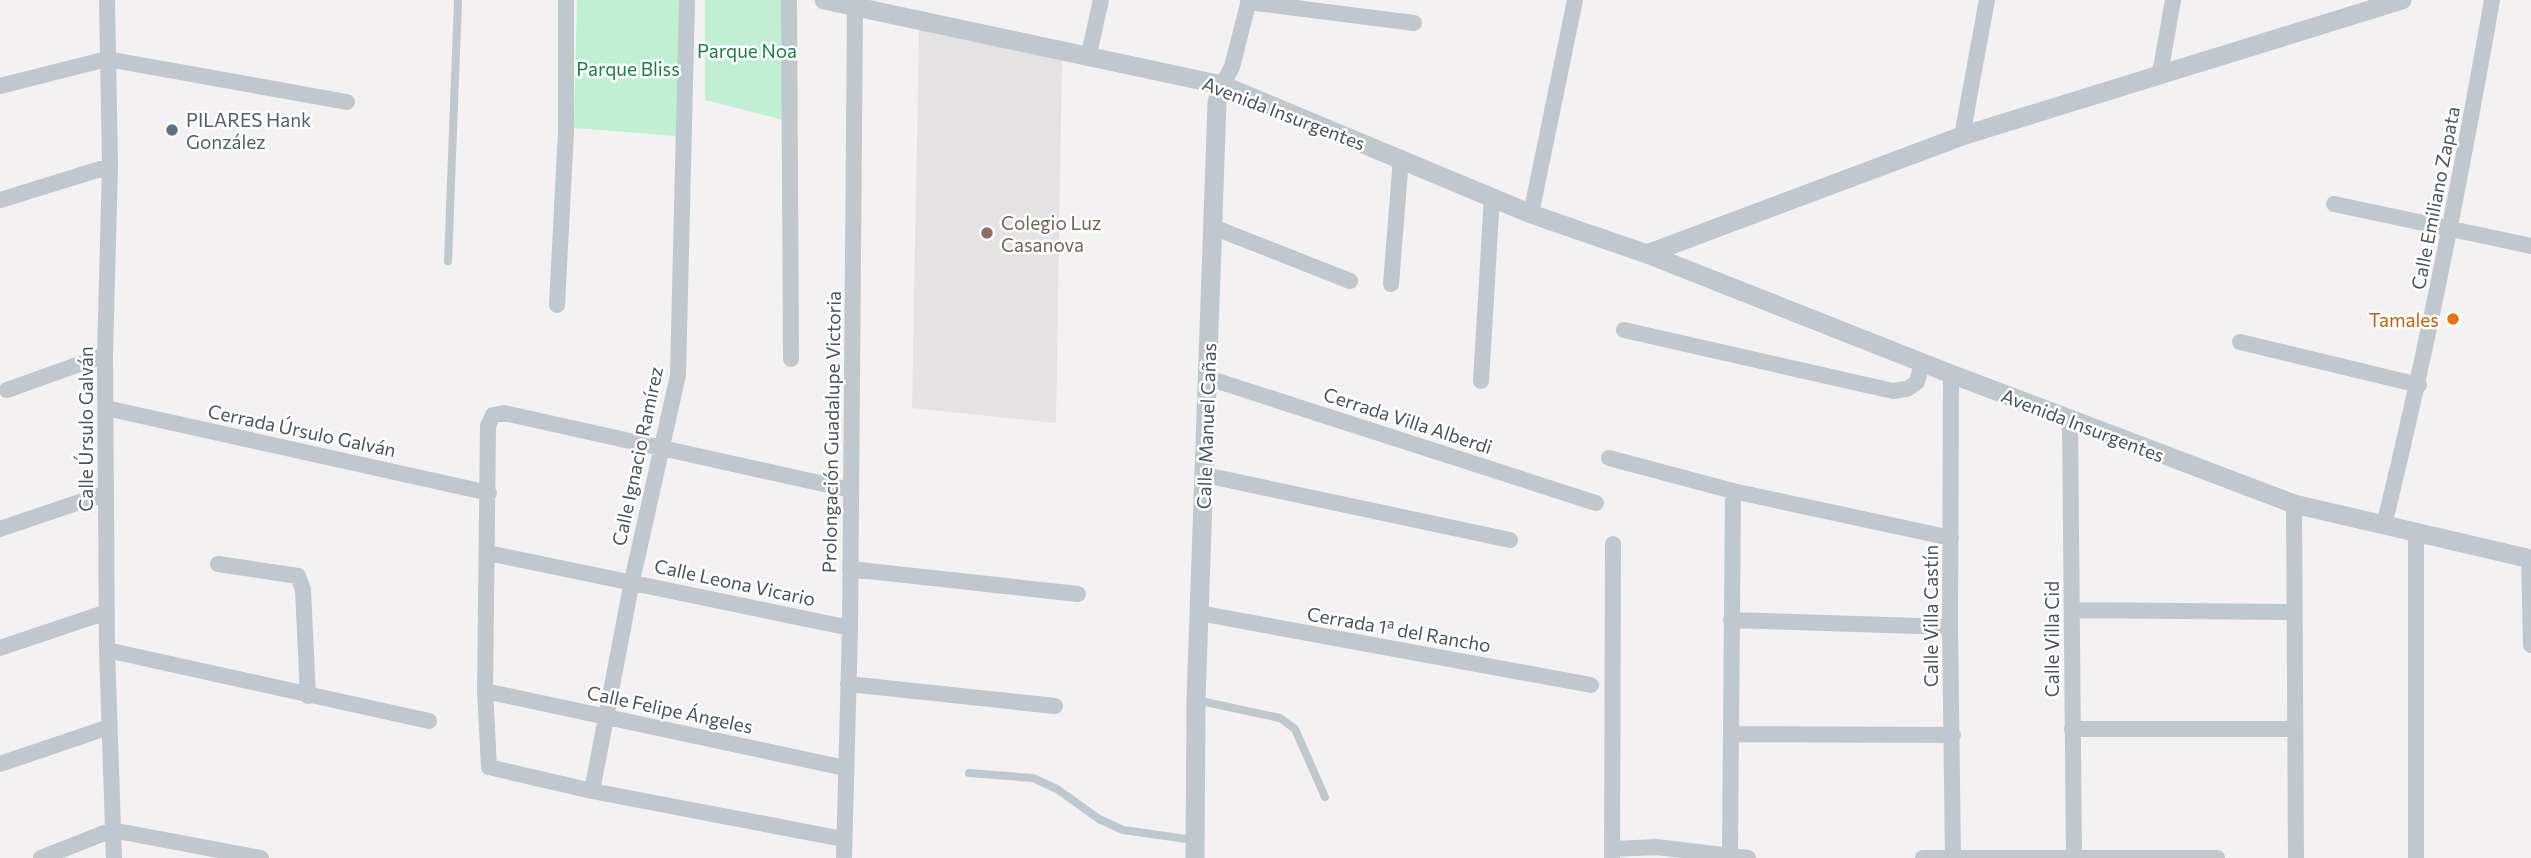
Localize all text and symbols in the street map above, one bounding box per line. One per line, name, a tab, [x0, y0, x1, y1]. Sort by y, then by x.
park label: Parque Noa	[697, 39, 797, 62]
park label: Parque Bliss	[576, 57, 680, 80]
street label: Avenida Insurgentes	[1199, 71, 1369, 155]
street label: Calle Emiliano Zapata	[2406, 104, 2464, 292]
place label: PILARES Hank González	[186, 108, 311, 153]
marker: PILARES Hank González	[164, 122, 180, 138]
place label: Colegio Luz Casanova	[1001, 211, 1101, 256]
marker: Colegio Luz Casanova	[979, 225, 995, 241]
street label: Prolongación Guadalupe Victoria	[817, 291, 845, 573]
place label: Tamales	[2369, 308, 2439, 331]
marker: Tamales	[2445, 311, 2461, 327]
street label: Calle Manuel Cañas	[1192, 342, 1220, 510]
street label: Calle Úrsulo Galván	[73, 346, 97, 512]
street label: Calle Ignacio Ramírez	[607, 364, 667, 548]
street label: Cerrada Villa Alberdi	[1321, 382, 1495, 458]
street label: Avenida Insurgentes	[1998, 383, 2168, 467]
street label: Cerrada Úrsulo Galván	[206, 398, 398, 461]
street label: Calle Villa Castín	[1919, 545, 1942, 687]
street label: Calle Leona Vicario	[652, 554, 818, 610]
street label: Calle Villa Cid	[2040, 581, 2063, 697]
street label: Cerrada 1ª del Rancho	[1305, 601, 1493, 657]
street label: Calle Felipe Ángeles	[585, 680, 755, 738]

